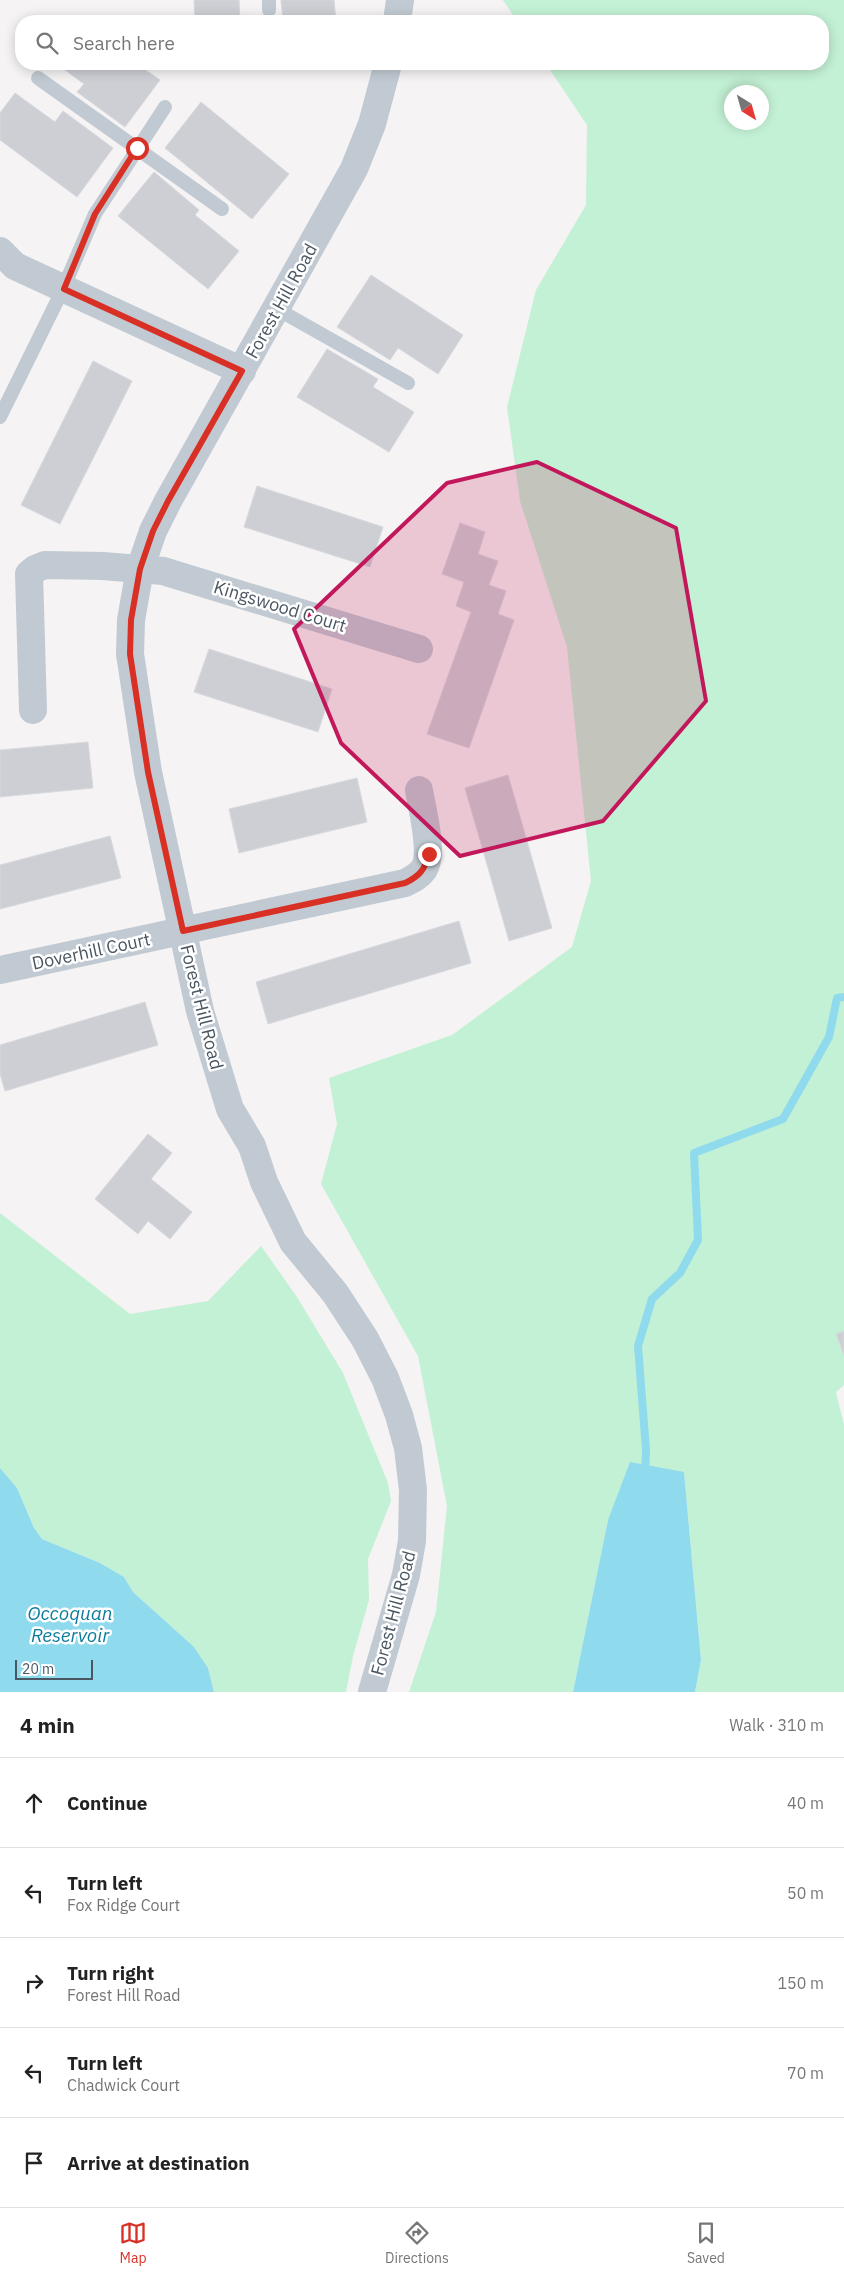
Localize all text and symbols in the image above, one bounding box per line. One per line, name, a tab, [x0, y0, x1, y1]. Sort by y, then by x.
search box	[15, 15, 829, 70]
icon: search	[33, 29, 61, 57]
text: Search here	[73, 31, 175, 55]
north arrow	[724, 85, 769, 130]
route start	[126, 137, 149, 160]
street label: Forest Hill Road	[240, 240, 322, 362]
street label: Kingswood Court	[211, 575, 349, 637]
route end	[418, 843, 441, 866]
street label: Doverhill Court	[30, 927, 152, 975]
street label: Forest Hill Road	[175, 942, 229, 1072]
street label: Forest Hill Road	[365, 1548, 421, 1678]
water label: Occoquan Reservoir	[28, 1601, 113, 1647]
scale bar	[15, 1657, 92, 1680]
text: 20 m	[22, 1660, 54, 1678]
text: 4 min	[20, 1711, 75, 1739]
text: Walk · 310 m	[729, 1715, 824, 1735]
icon: ahead	[20, 1789, 48, 1817]
text: Continue	[67, 1791, 147, 1815]
text: 40 m	[787, 1793, 824, 1813]
text: Turn left	[67, 1871, 143, 1895]
icon: left	[20, 1879, 48, 1907]
text: 50 m	[787, 1883, 824, 1903]
text: Fox Ridge Court	[67, 1895, 180, 1915]
text: Turn right	[67, 1961, 154, 1985]
icon: right	[20, 1969, 48, 1997]
text: 150 m	[777, 1973, 824, 1993]
text: Forest Hill Road	[67, 1985, 181, 2005]
text: Turn left	[67, 2051, 143, 2075]
icon: left	[20, 2059, 48, 2087]
text: 70 m	[787, 2063, 824, 2083]
text: Chadwick Court	[67, 2075, 180, 2095]
icon: arrive	[20, 2149, 48, 2177]
text: Arrive at destination	[67, 2151, 250, 2175]
tab: Map	[119, 2219, 147, 2267]
tab: Directions	[385, 2219, 449, 2267]
tab: Saved	[687, 2219, 725, 2267]

